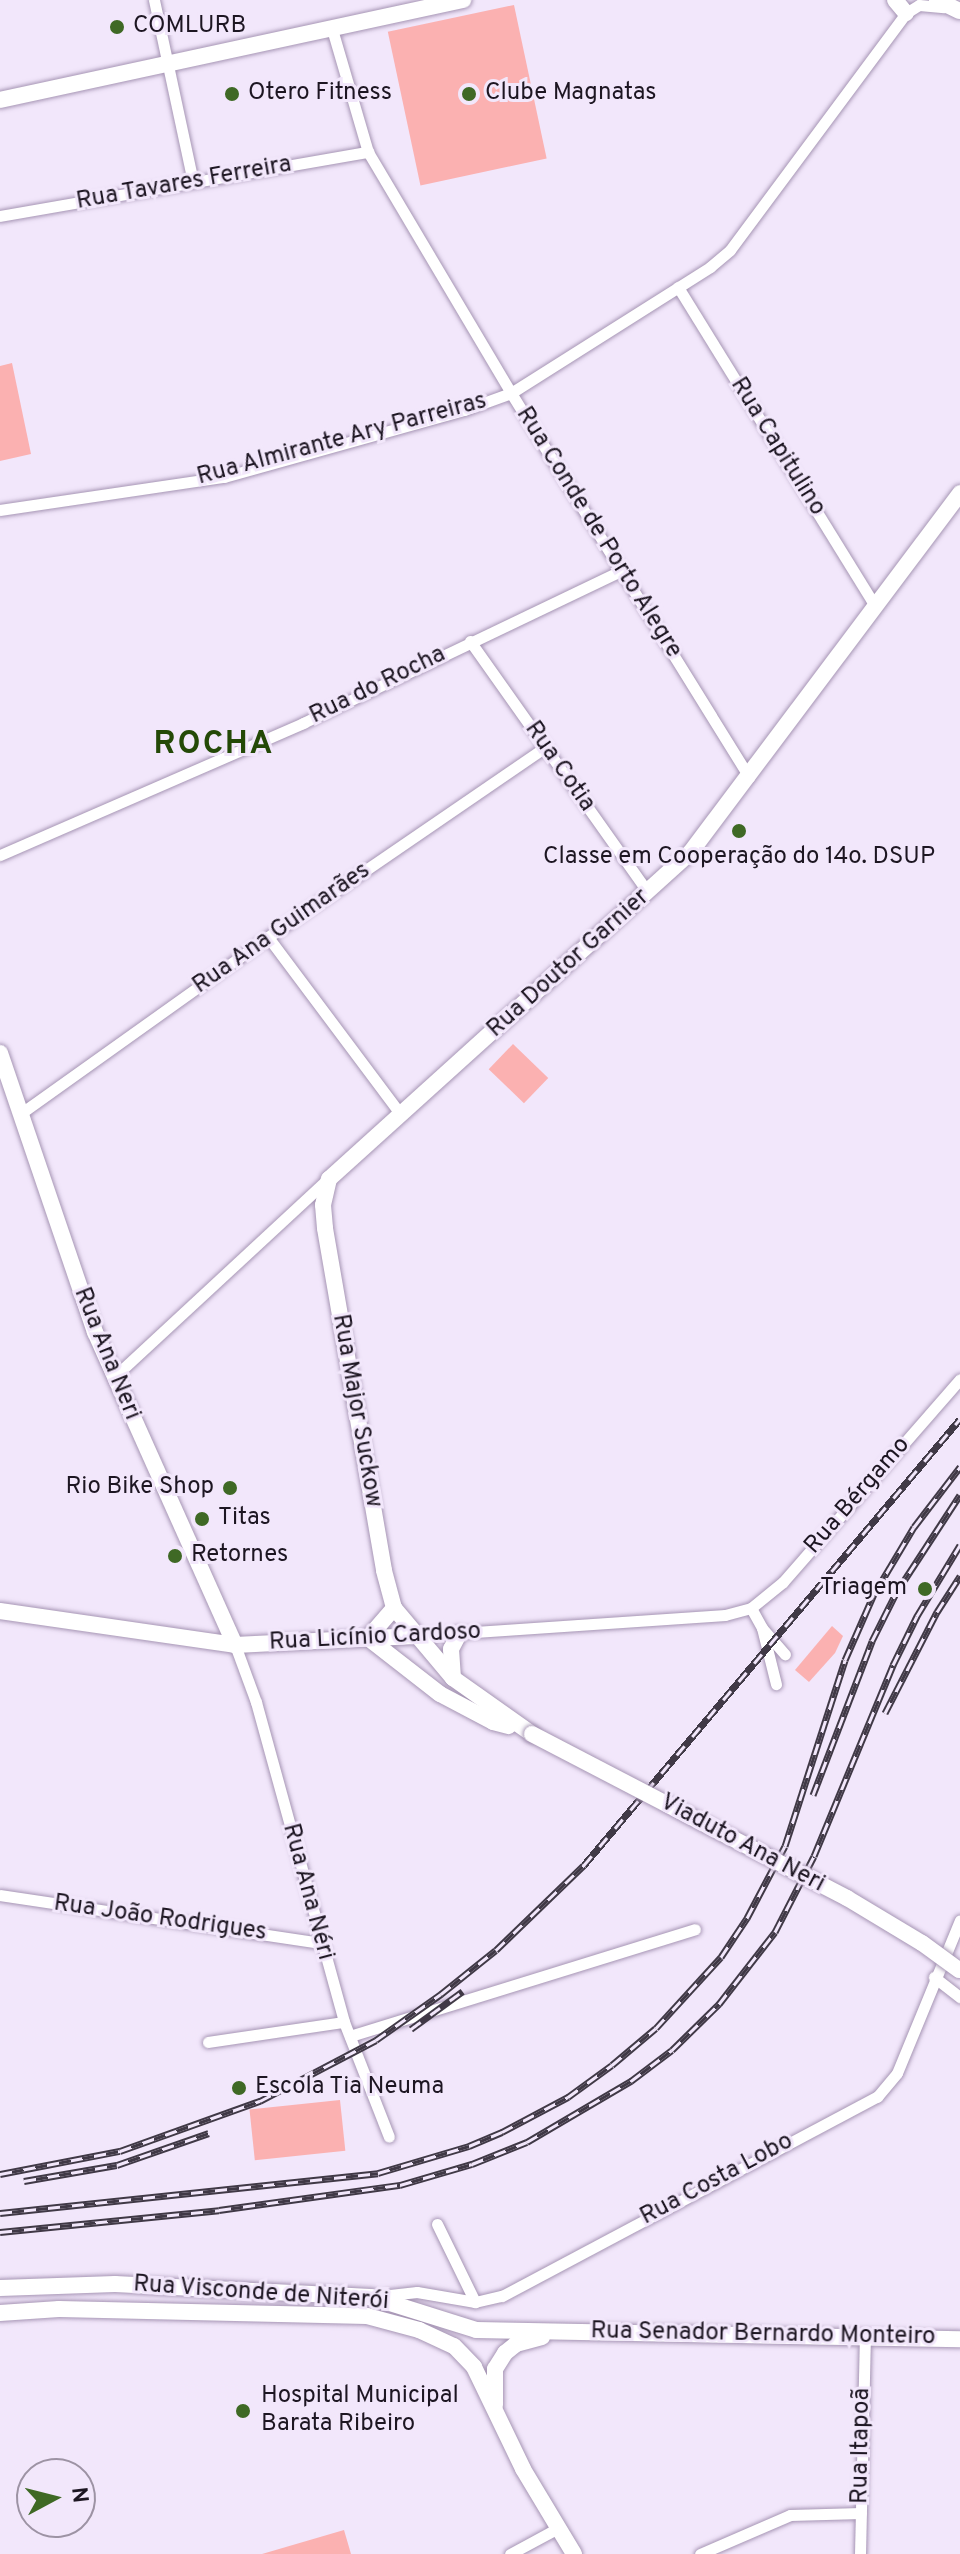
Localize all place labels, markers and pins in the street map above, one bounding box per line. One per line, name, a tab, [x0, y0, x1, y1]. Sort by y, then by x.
place label: COMLURB	[133, 13, 246, 41]
marker: COMLURB	[108, 18, 126, 36]
place label: Otero Fitness	[248, 80, 392, 108]
place label: Clube Magnatas	[485, 80, 657, 108]
marker: Otero Fitness	[223, 85, 241, 103]
marker: Clube Magnatas	[460, 85, 478, 103]
marker: Classe em Cooperação do 14o. DSUP	[730, 822, 748, 840]
place label: Classe em Cooperação do 14o. DSUP	[543, 844, 935, 872]
place label: Rio Bike Shop	[65, 1474, 214, 1502]
marker: Rio Bike Shop	[221, 1479, 239, 1497]
place label: Titas	[218, 1505, 271, 1533]
marker: Titas	[193, 1510, 211, 1528]
place label: Retornes	[191, 1542, 288, 1570]
marker: Retornes	[166, 1547, 184, 1565]
place label: Triagem	[820, 1575, 907, 1603]
marker: Triagem	[914, 1578, 936, 1600]
place label: Escola Tia Neuma	[255, 2074, 445, 2102]
marker: Escola Tia Neuma	[230, 2079, 248, 2097]
place label: Hospital Municipal Barata Ribeiro	[261, 2383, 459, 2439]
marker: Hospital Municipal Barata Ribeiro	[232, 2400, 254, 2422]

